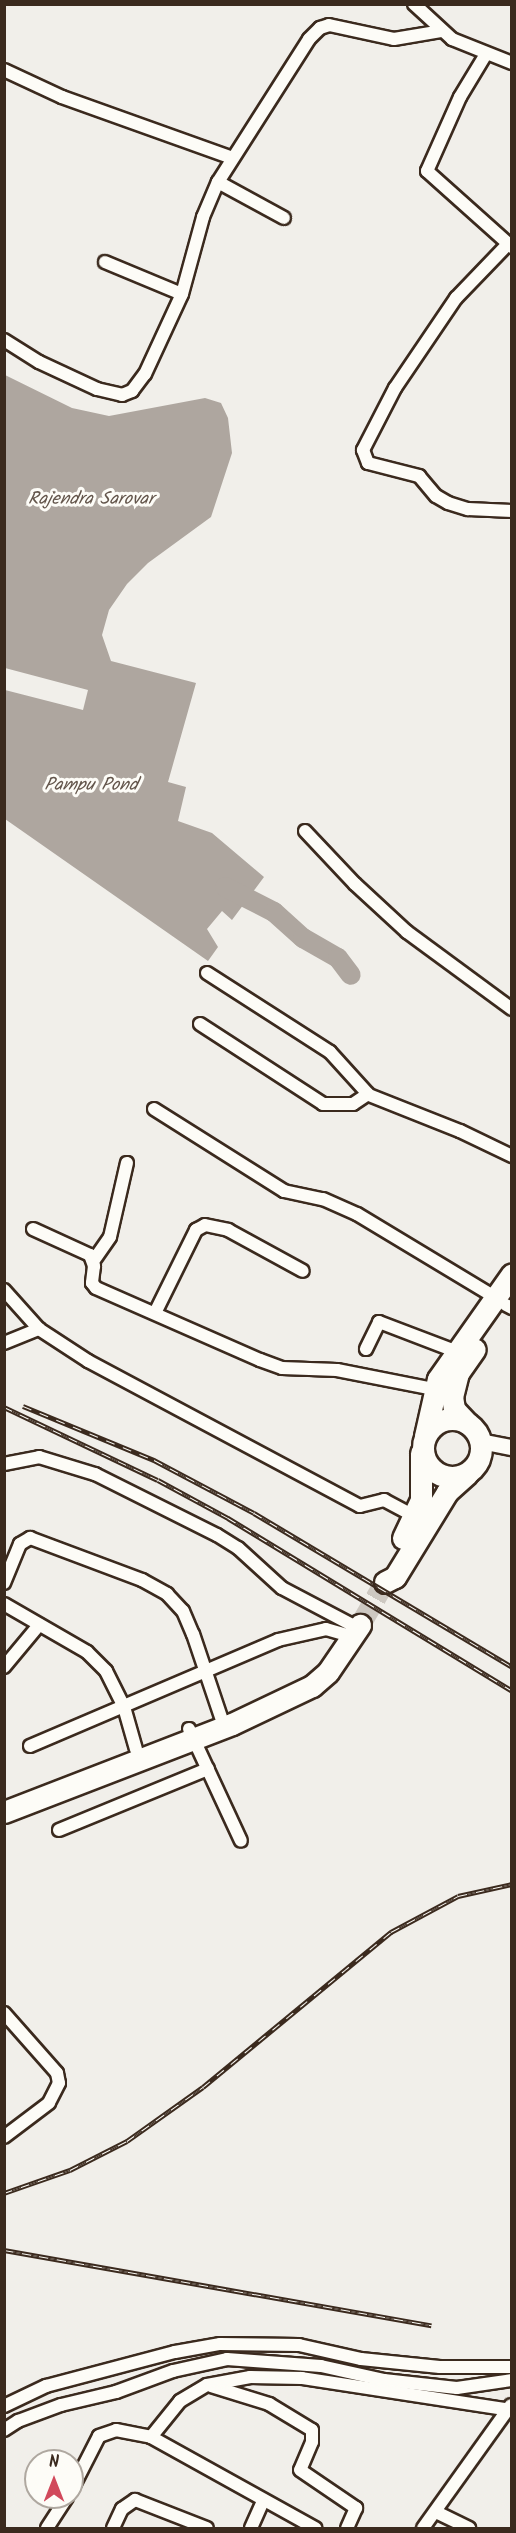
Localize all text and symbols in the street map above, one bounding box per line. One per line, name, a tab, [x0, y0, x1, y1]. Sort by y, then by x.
water label: Rajendra Sarovar	[28, 489, 154, 511]
water label: Pampu Pond	[44, 775, 138, 797]
north arrow	[24, 2449, 84, 2509]
text: N	[49, 2450, 59, 2475]

